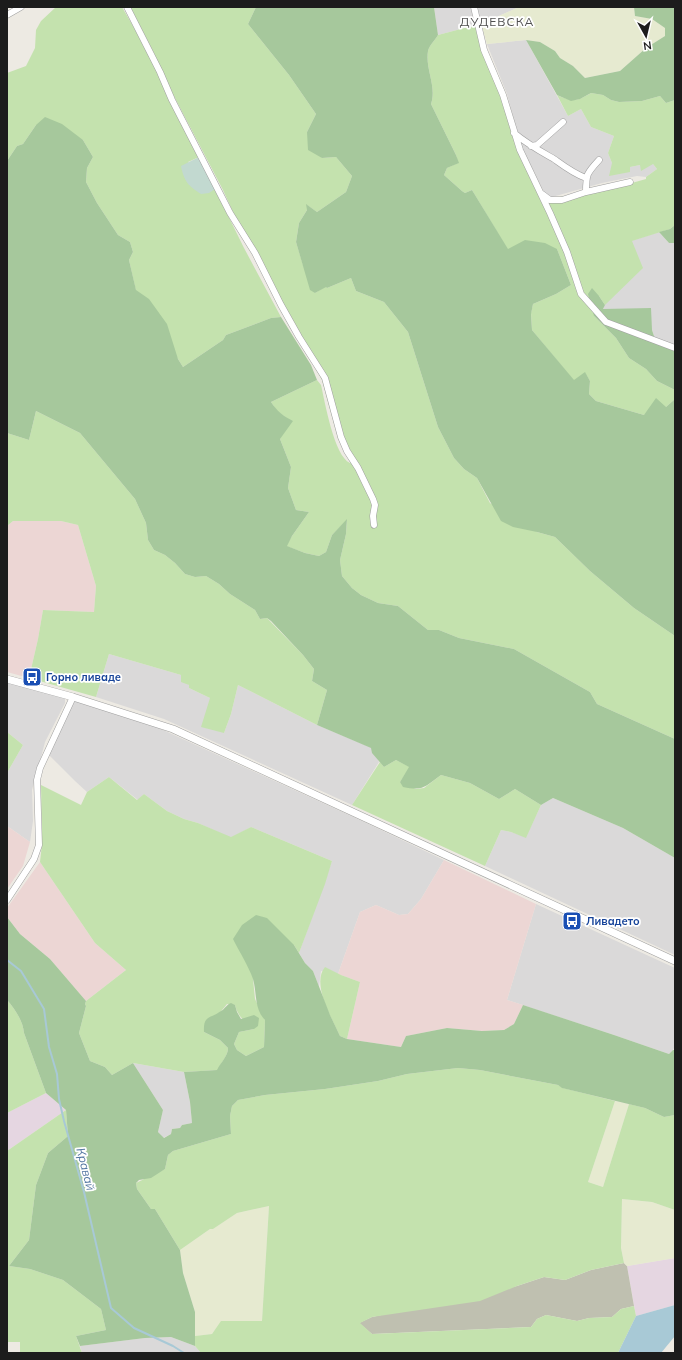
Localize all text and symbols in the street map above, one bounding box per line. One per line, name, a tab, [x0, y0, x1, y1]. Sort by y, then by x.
district label: ДУДЕВСКА	[460, 14, 534, 29]
north arrow	[626, 16, 666, 56]
text: N	[642, 38, 652, 53]
bus stop icon: Горно ливаде	[21, 666, 43, 688]
place label: Горно ливаде	[46, 670, 121, 684]
bus stop icon: Ливадето	[561, 910, 583, 932]
place label: Ливадето	[586, 914, 640, 928]
water label: Кравай	[73, 1146, 99, 1192]

